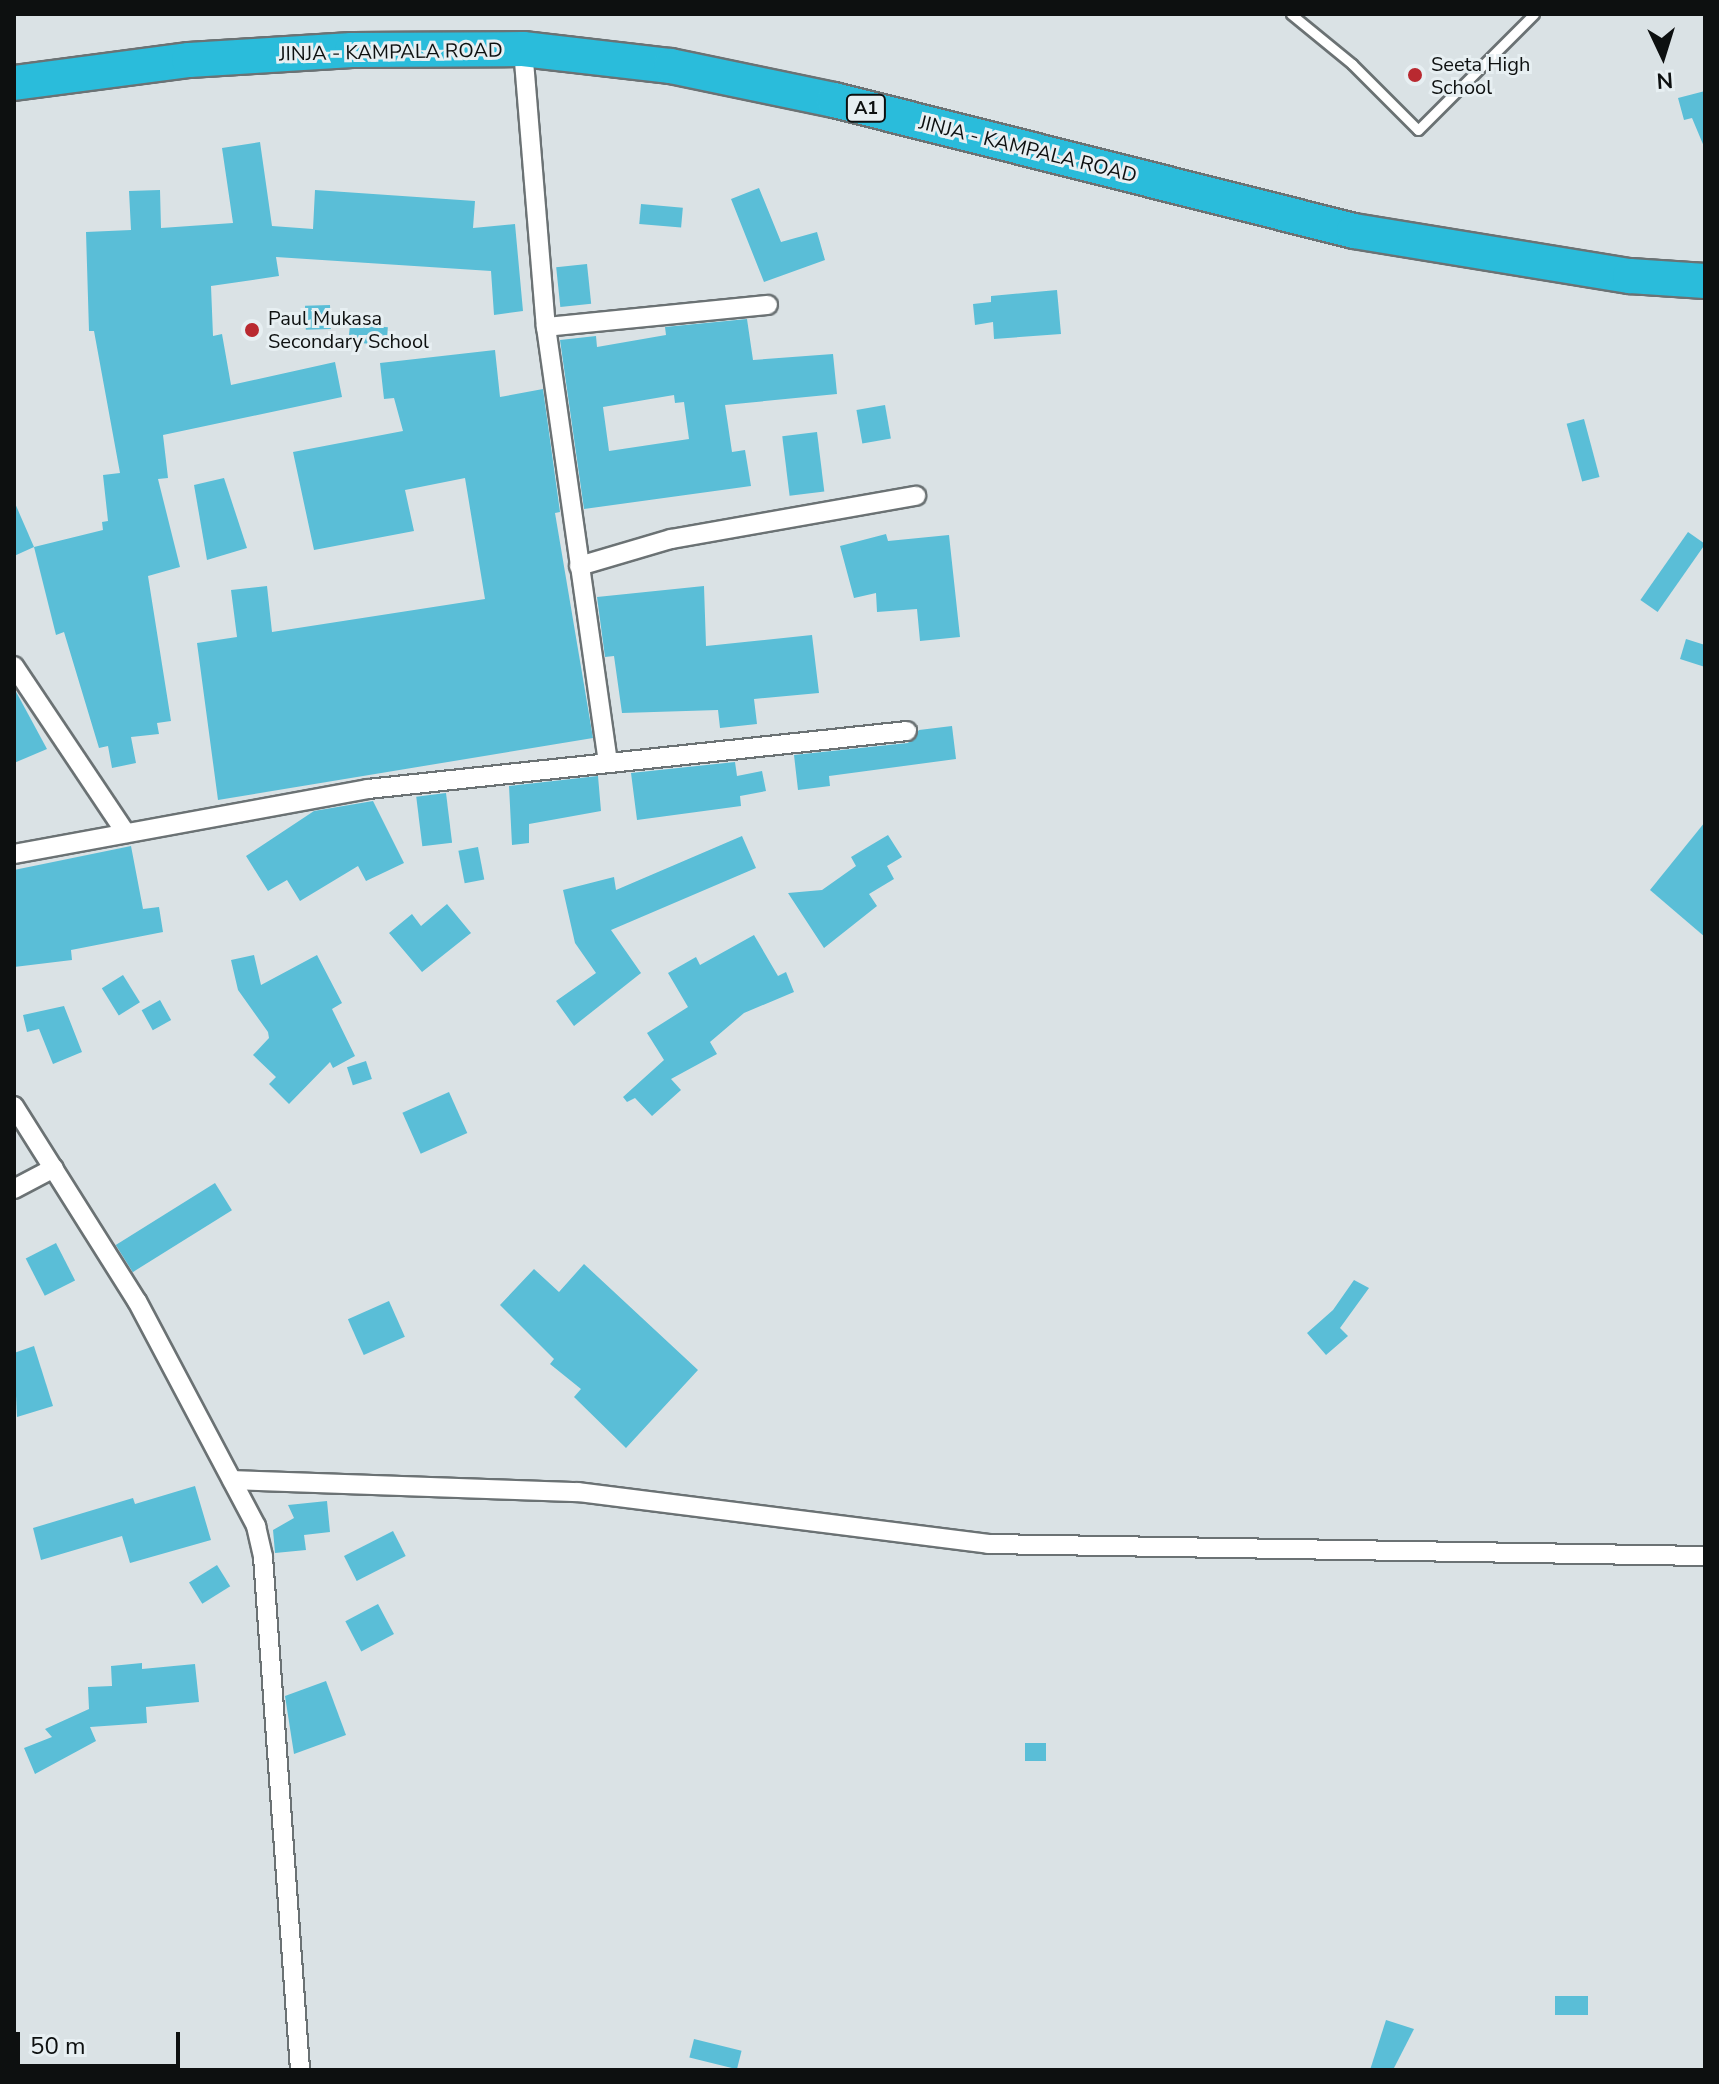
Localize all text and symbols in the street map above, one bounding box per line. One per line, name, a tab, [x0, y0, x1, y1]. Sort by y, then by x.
north arrow	[1623, 16, 1703, 96]
street label: JINJA - KAMPALA ROAD	[279, 38, 503, 66]
place label: Seeta High School	[1431, 52, 1530, 99]
text: N	[1655, 64, 1674, 95]
marker: Seeta High School	[1406, 66, 1424, 84]
road number: A1	[844, 94, 888, 122]
street label: JINJA - KAMPALA ROAD	[917, 110, 1139, 188]
place label: Paul Mukasa Secondary School	[268, 306, 429, 353]
marker: Paul Mukasa Secondary School	[243, 321, 261, 339]
scale bar	[20, 2016, 184, 2066]
text: 50 m	[30, 2030, 86, 2062]

